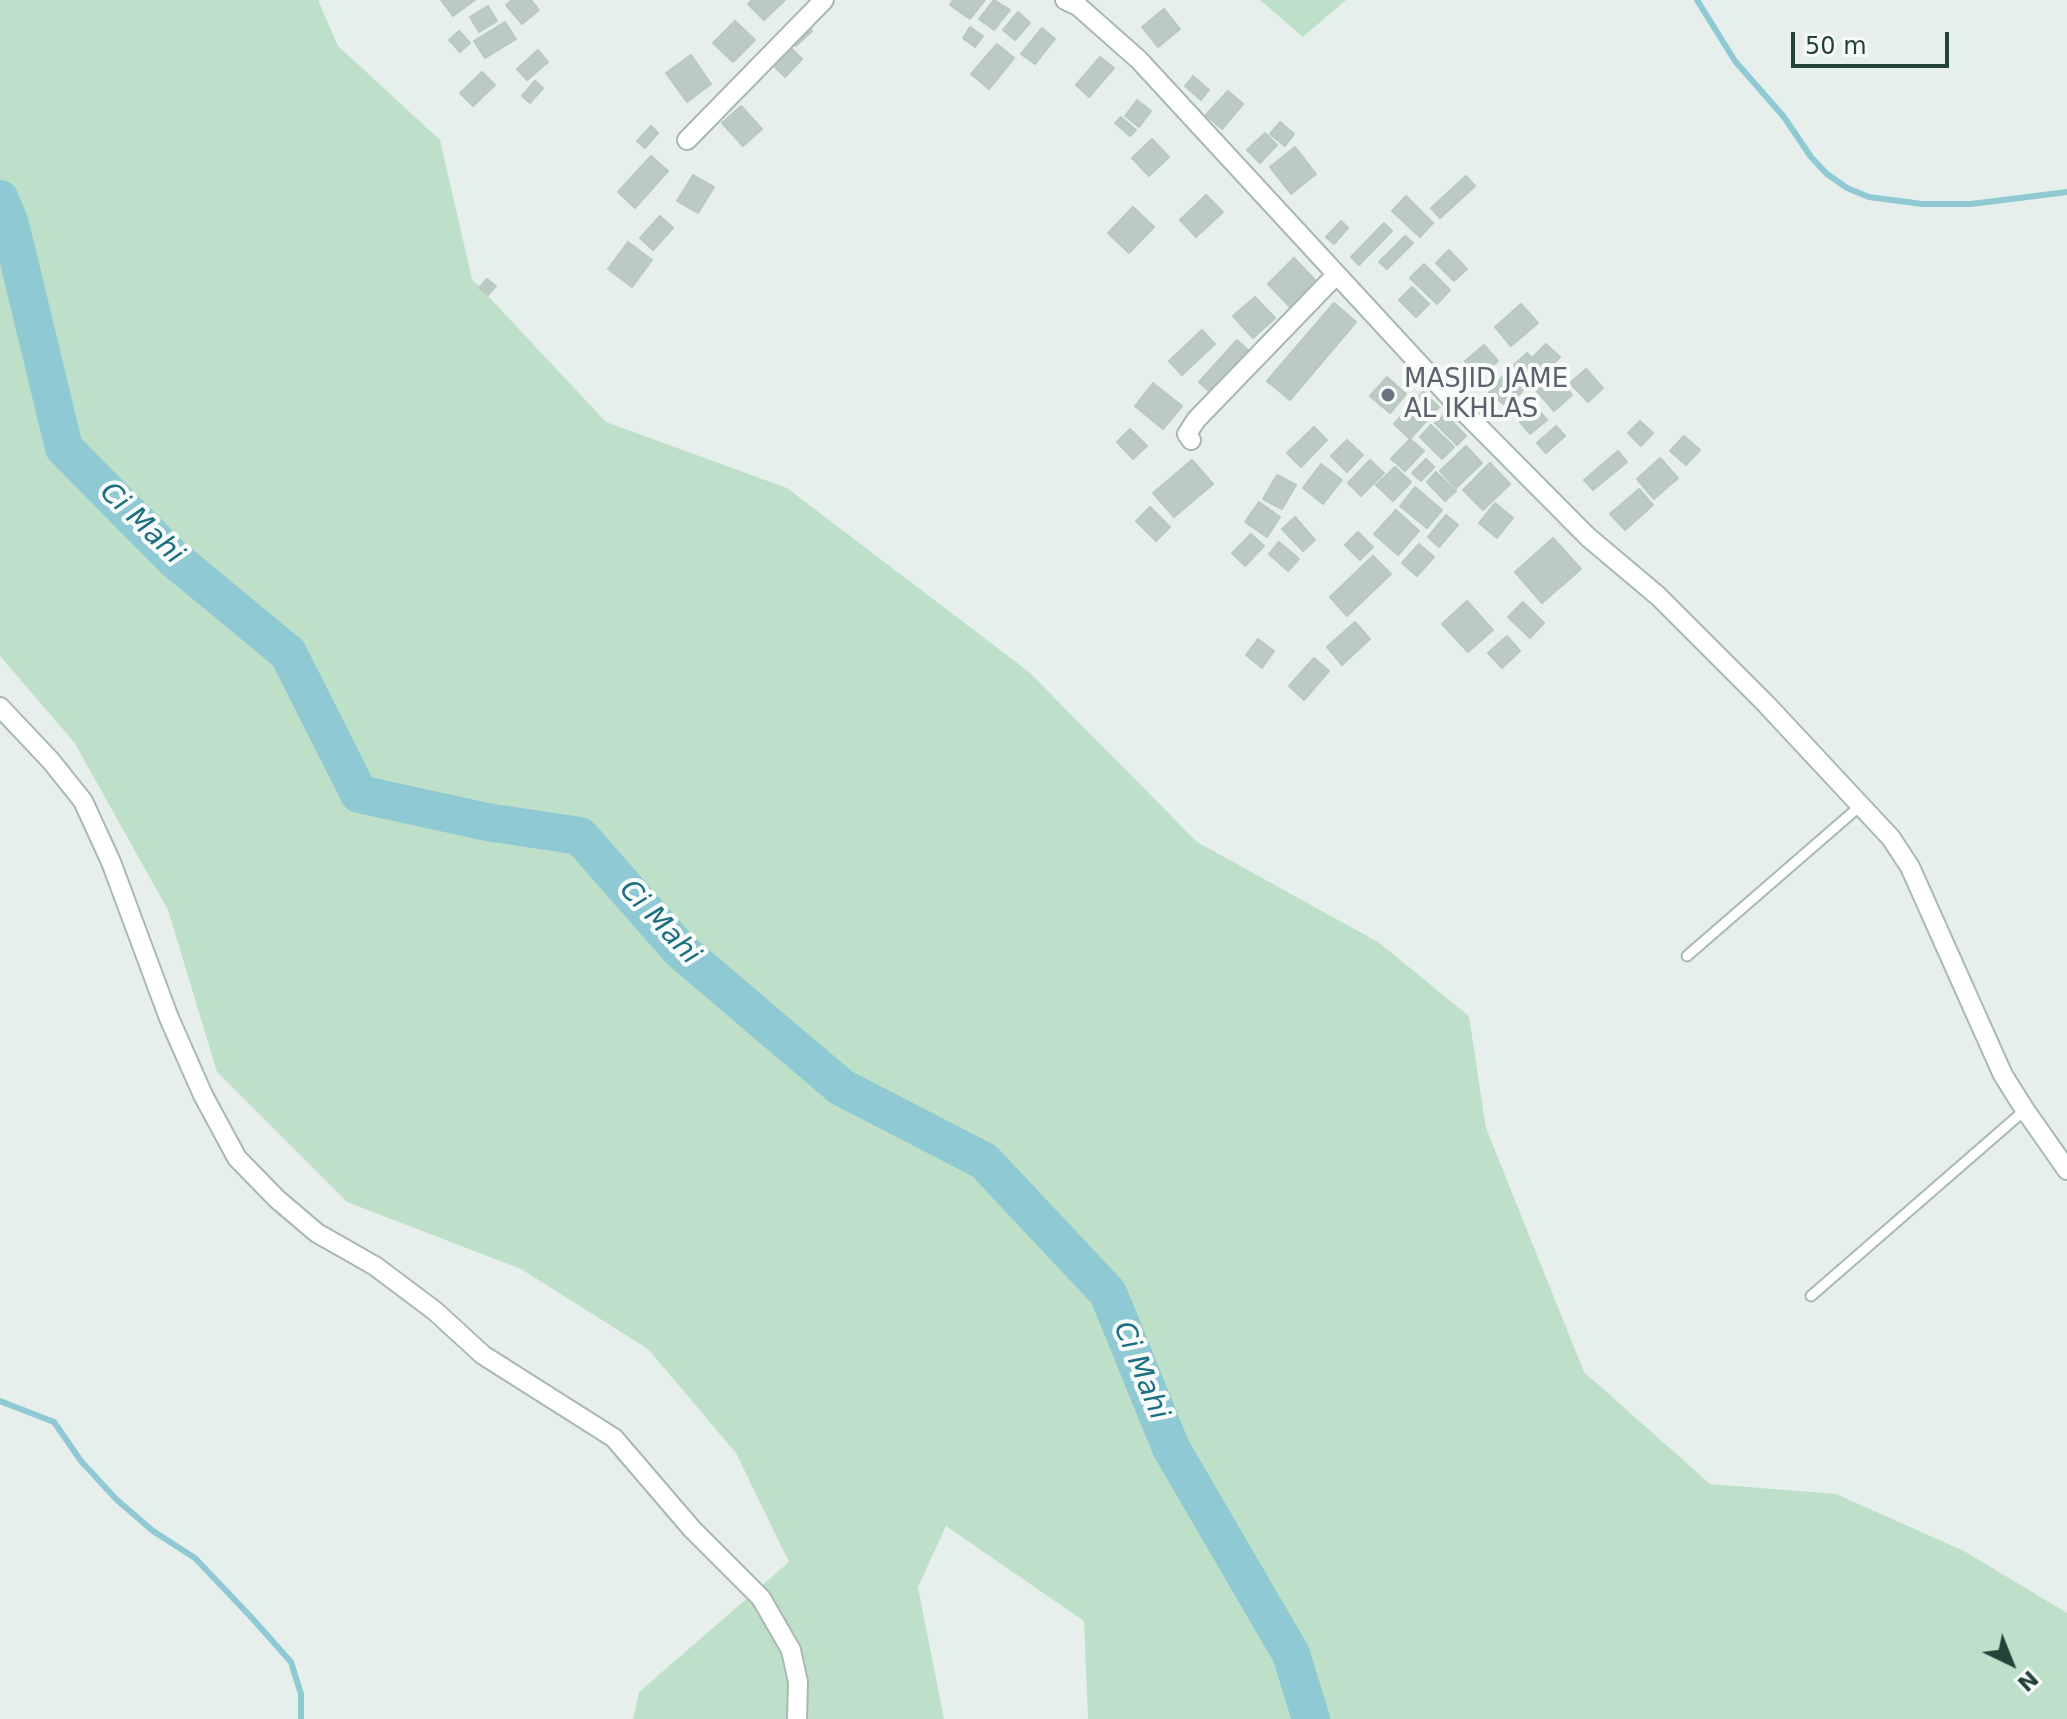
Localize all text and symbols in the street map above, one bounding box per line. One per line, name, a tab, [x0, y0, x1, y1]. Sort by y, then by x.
scale bar	[1795, 16, 1953, 66]
text: 50 m	[1805, 32, 1867, 60]
place label: MASJID JAME AL IKHLAS	[1404, 364, 1568, 426]
marker: MASJID JAME AL IKHLAS	[1379, 386, 1397, 404]
water label: Ci Mahi	[92, 476, 190, 572]
water label: Ci Mahi	[612, 874, 706, 972]
water label: Ci Mahi	[1105, 1317, 1175, 1425]
north arrow	[1971, 1623, 2051, 1703]
text: N	[2012, 1665, 2043, 1696]

